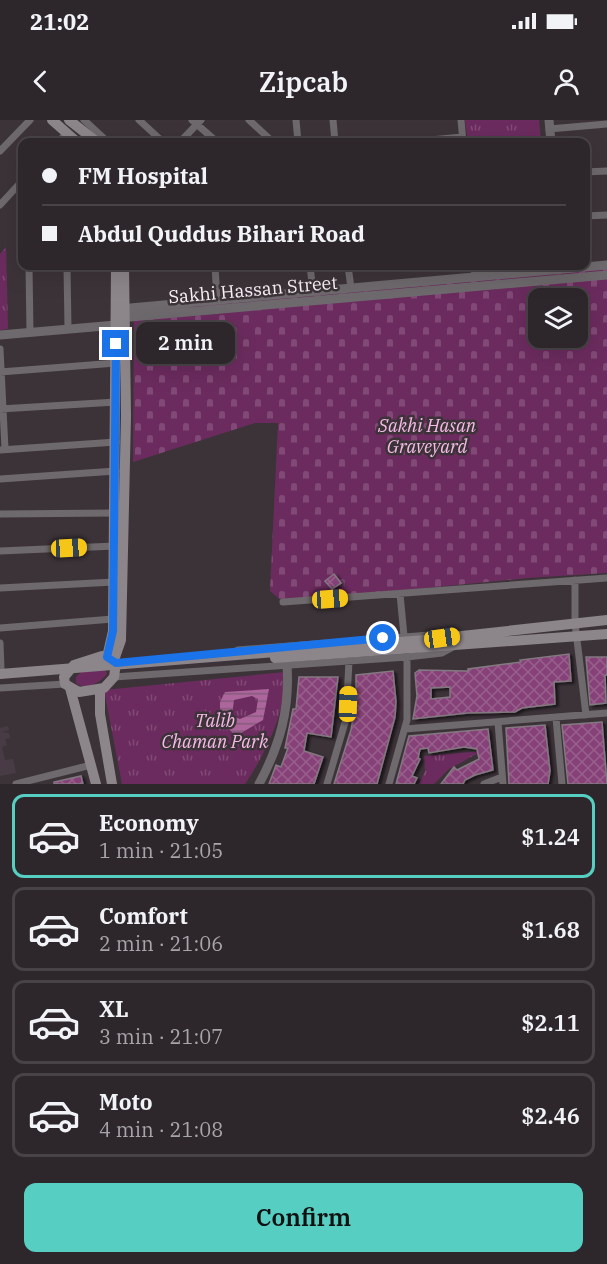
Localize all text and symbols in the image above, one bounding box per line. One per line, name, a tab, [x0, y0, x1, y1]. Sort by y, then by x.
text: 21:02	[30, 7, 89, 36]
text: Zipcab	[259, 64, 348, 99]
icon: back	[24, 65, 57, 98]
icon: person	[550, 65, 583, 98]
text: FM Hospital	[78, 161, 208, 190]
text: Abdul Quddus Bihari Road	[78, 219, 365, 248]
street label: Sakhi Hassan Street	[168, 271, 338, 308]
map controls	[528, 288, 588, 348]
button: layers	[528, 288, 588, 348]
callout: 2 min	[137, 323, 236, 365]
text: 2 min	[158, 329, 213, 356]
route end	[102, 330, 129, 357]
park label: Sakhi Hasan Graveyard	[377, 414, 477, 458]
car	[51, 538, 87, 558]
car	[311, 589, 349, 609]
route start	[369, 624, 396, 651]
car	[423, 627, 461, 649]
car	[338, 686, 358, 722]
park label: Talib Chaman Park	[162, 709, 269, 753]
text: Economy	[99, 808, 199, 837]
icon: car	[27, 809, 81, 863]
text: $1.24	[521, 822, 580, 851]
text: 1 min · 21:05	[99, 837, 223, 864]
text: Comfort	[99, 901, 188, 930]
icon: car	[27, 902, 81, 956]
text: $1.68	[521, 915, 580, 944]
text: 2 min · 21:06	[99, 930, 223, 957]
text: XL	[99, 994, 129, 1023]
icon: car	[27, 995, 81, 1049]
text: $2.11	[521, 1008, 580, 1037]
text: 3 min · 21:07	[99, 1023, 223, 1050]
text: Moto	[99, 1087, 153, 1116]
icon: car	[27, 1088, 81, 1142]
text: $2.46	[521, 1101, 580, 1130]
text: 4 min · 21:08	[99, 1116, 223, 1143]
button: Confirm	[24, 1183, 583, 1252]

